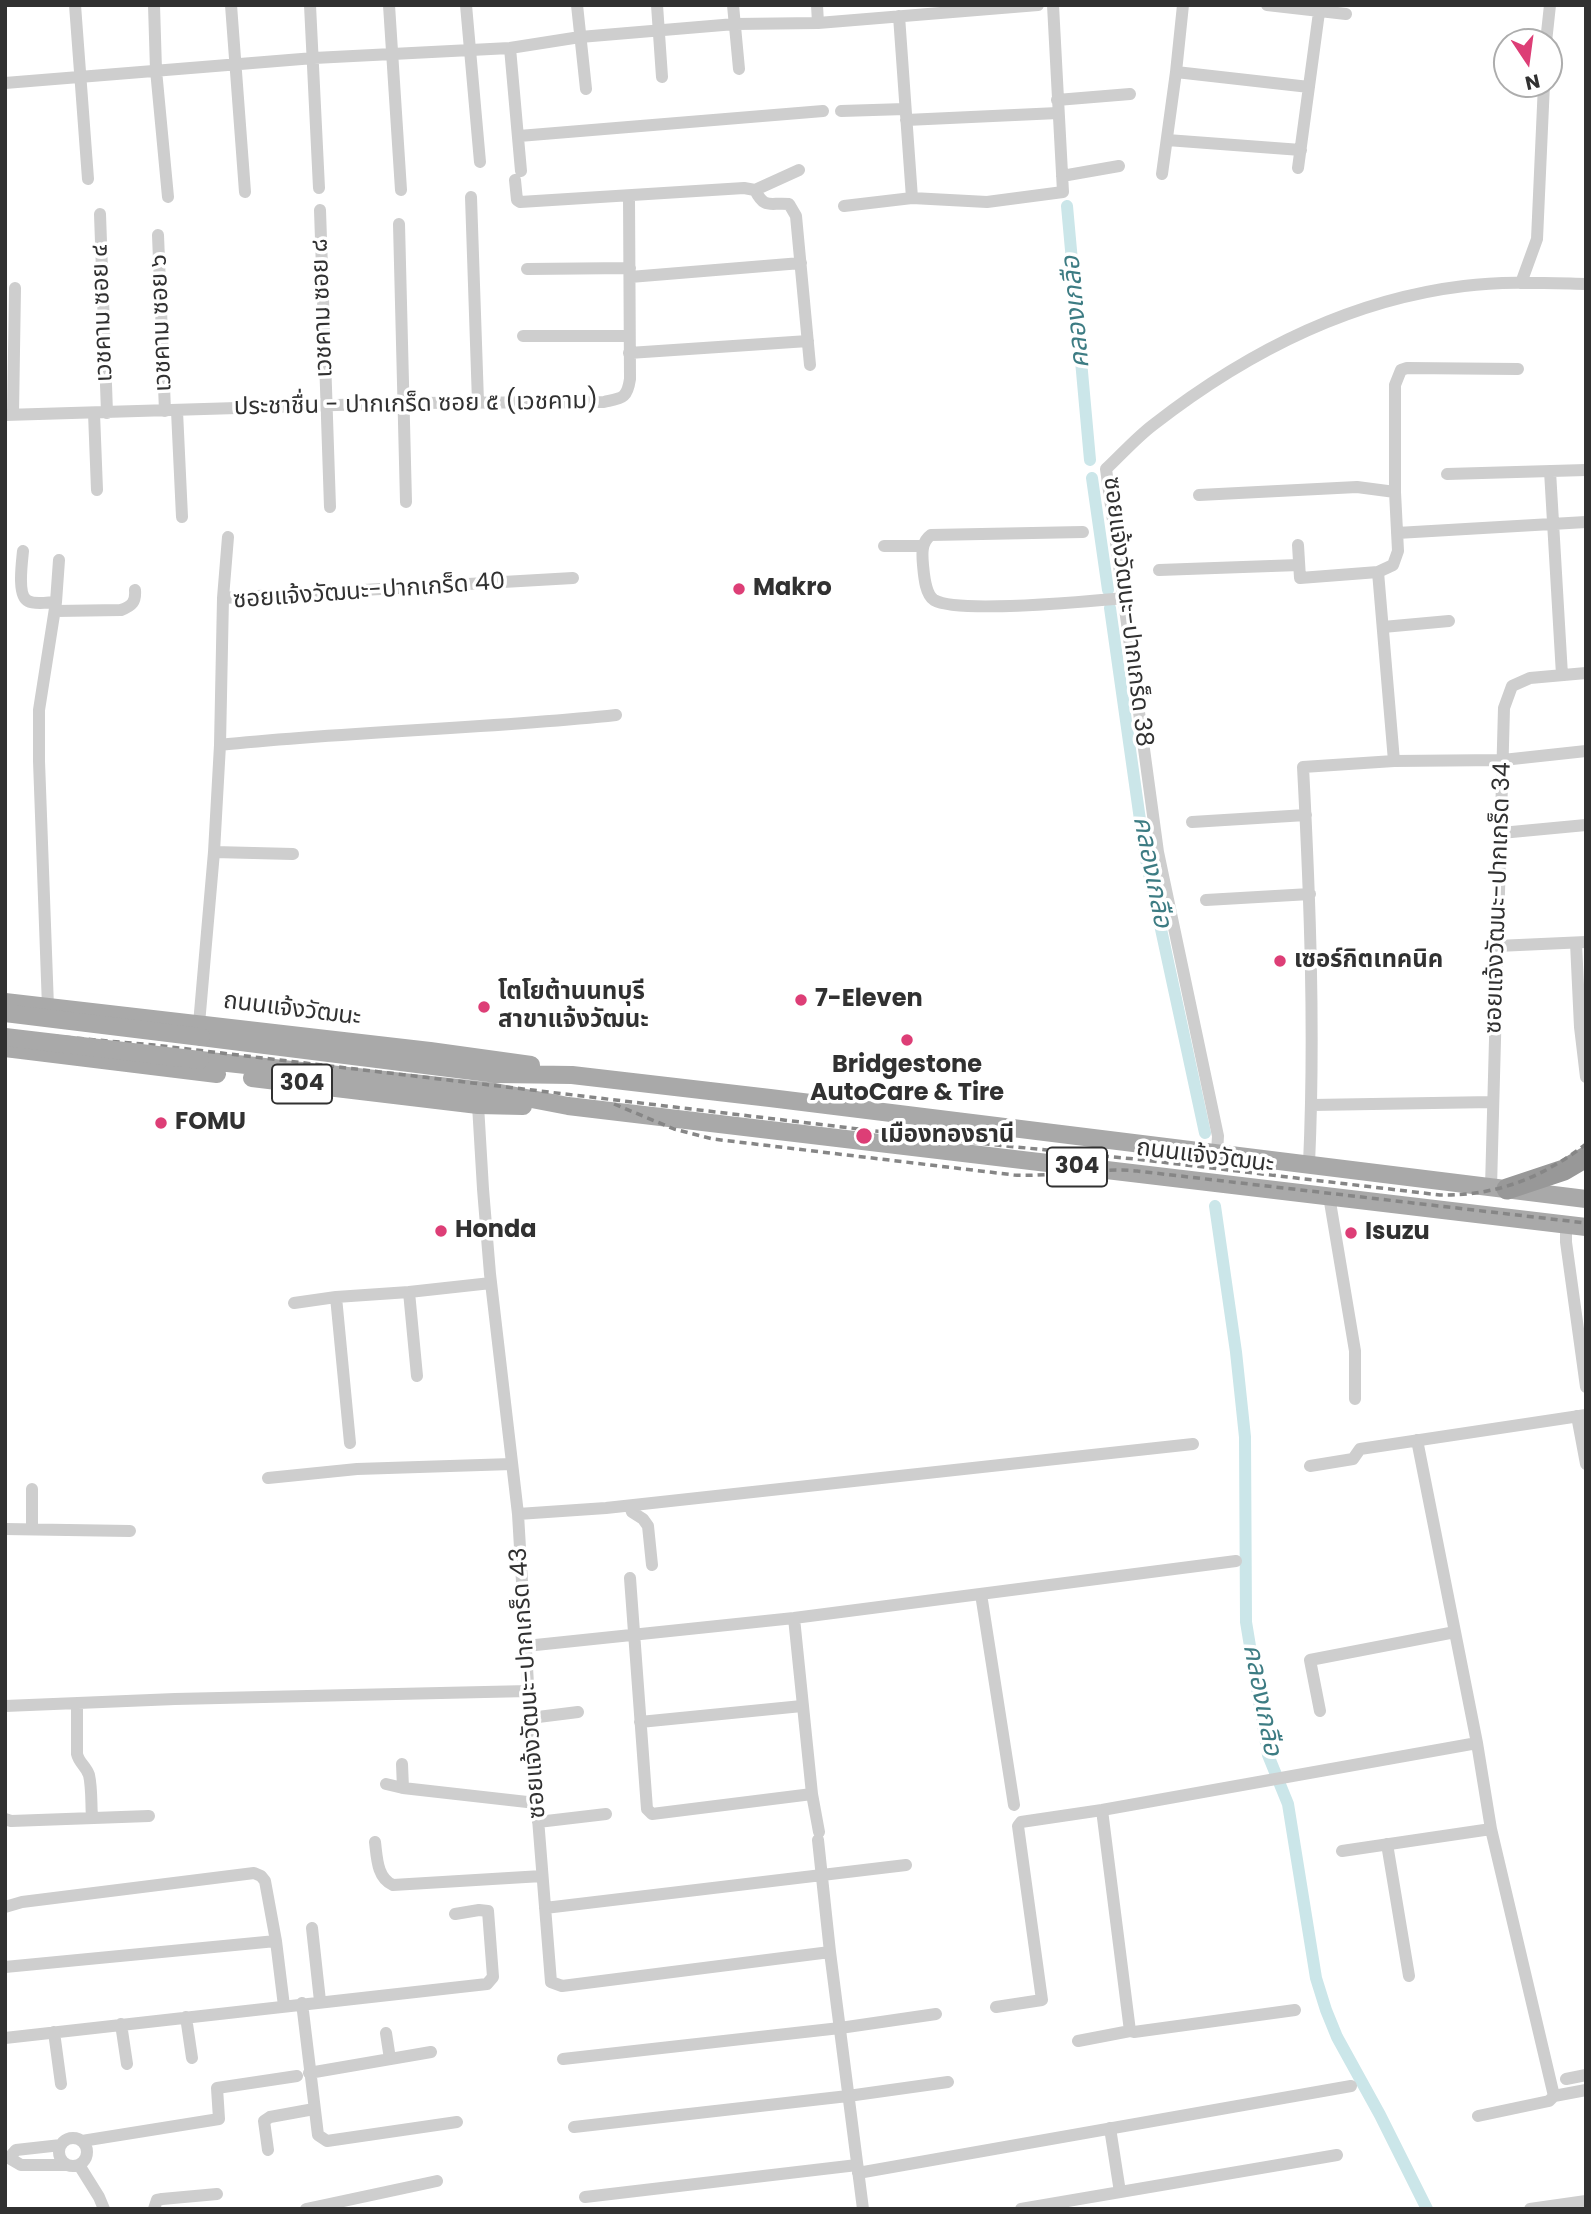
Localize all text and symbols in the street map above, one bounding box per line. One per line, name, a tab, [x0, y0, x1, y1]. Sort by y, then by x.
north arrow	[1493, 28, 1563, 98]
text: N	[1522, 67, 1542, 97]
street label: เวชคาม ซอย ๘	[306, 238, 340, 378]
street label: เวชคาม ซอย ๔	[86, 243, 120, 383]
street label: เวชคาม ซอย ๖	[145, 254, 179, 392]
water label: คลองเกลือ	[1057, 254, 1097, 370]
street label: ประชาชื่น - ปากเกร็ด ซอย ๕ (เวชคาม)	[234, 387, 598, 423]
street label: ซอยแจ้งวัฒนะ-ปากเกร็ด 38	[1096, 475, 1158, 749]
street label: ซอยแจ้งวัฒนะ-ปากเกร็ด 40	[232, 568, 506, 616]
place label: Makro	[753, 575, 832, 603]
marker: Makro	[731, 581, 747, 597]
street label: ซอยแจ้งวัฒนะ-ปากเกร็ด 34	[1480, 762, 1518, 1034]
water label: คลองเกลือ	[1125, 814, 1177, 930]
place label: เซอร์กิตเทคนิค	[1294, 947, 1443, 975]
marker: เซอร์กิตเทคนิค	[1272, 953, 1288, 969]
place label: โตโยต้านนทบุรี สาขาแจ้งวัฒนะ	[498, 979, 649, 1035]
place label: 7-Eleven	[815, 986, 923, 1014]
street label: ถนนแจ้งวัฒนะ	[221, 987, 363, 1033]
marker: 7-Eleven	[793, 992, 809, 1008]
marker: โตโยต้านนทบุรี สาขาแจ้งวัฒนะ	[476, 999, 492, 1015]
marker: Bridgestone AutoCare & Tire	[899, 1032, 915, 1048]
place label: Bridgestone AutoCare & Tire	[810, 1052, 1004, 1108]
road number: 304	[272, 1064, 332, 1104]
place label: FOMU	[175, 1109, 246, 1137]
marker: FOMU	[153, 1115, 169, 1131]
place label: เมืองทองธานี	[880, 1122, 1014, 1150]
marker: เมืองทองธานี	[854, 1126, 874, 1146]
street label: ถนนแจ้งวัฒนะ	[1134, 1134, 1276, 1180]
road number: 304	[1047, 1148, 1107, 1186]
place label: Honda	[455, 1217, 537, 1245]
place label: Isuzu	[1365, 1219, 1430, 1247]
marker: Honda	[433, 1223, 449, 1239]
marker: Isuzu	[1343, 1225, 1359, 1241]
street label: ซอยแจ้งวัฒนะ-ปากเกร็ด 43	[505, 1546, 553, 1820]
water label: คลองเกลือ	[1235, 1642, 1287, 1758]

